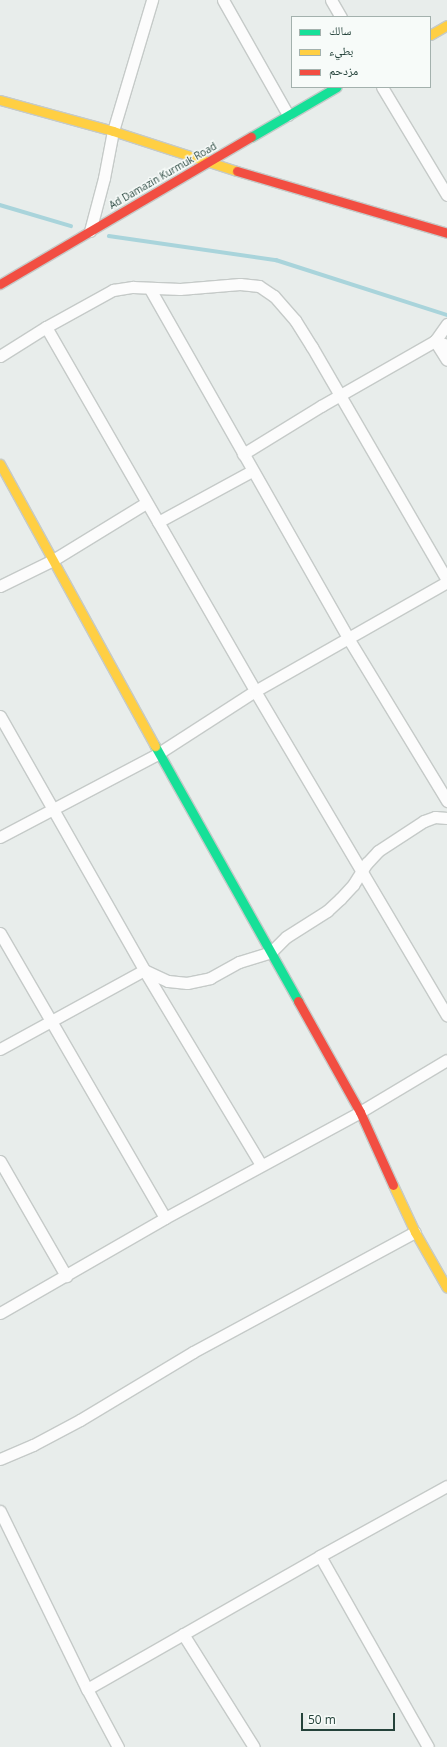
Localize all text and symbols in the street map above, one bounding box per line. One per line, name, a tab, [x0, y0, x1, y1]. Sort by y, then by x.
legend	[291, 16, 431, 88]
text: سالك	[329, 22, 351, 39]
text: بطيء	[329, 42, 353, 59]
text: مزدحم	[329, 62, 358, 79]
street label: Ad Damazin Kurmuk Road	[107, 140, 219, 212]
scale bar	[303, 1705, 397, 1731]
text: 50 m	[308, 1711, 336, 1728]

